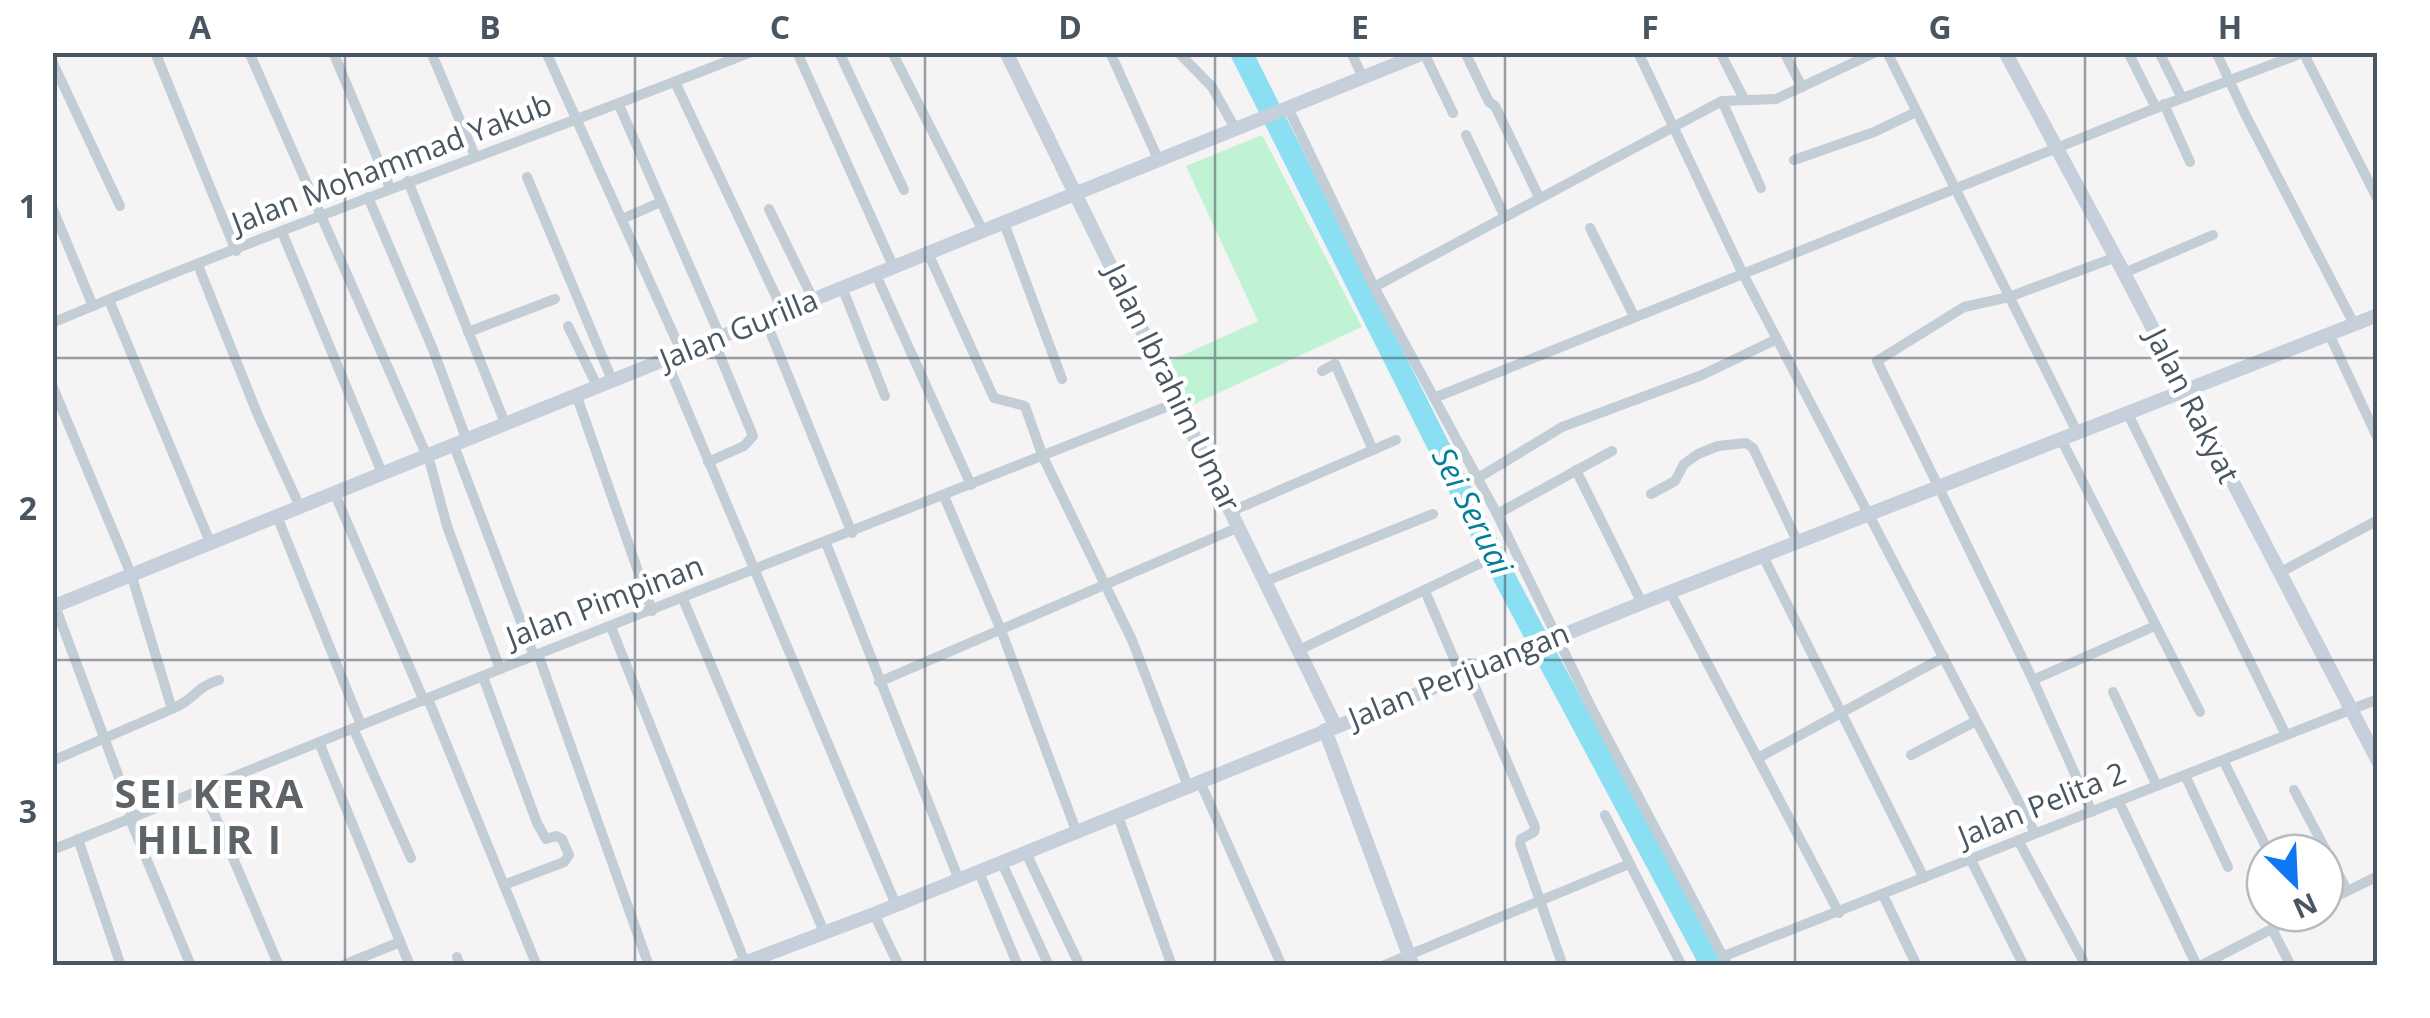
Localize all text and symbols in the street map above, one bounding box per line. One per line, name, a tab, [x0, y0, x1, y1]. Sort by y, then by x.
text: A	[189, 5, 212, 48]
text: B	[479, 5, 501, 48]
text: C	[770, 5, 790, 48]
text: D	[1058, 5, 1082, 48]
text: E	[1351, 5, 1369, 48]
text: F	[1641, 5, 1659, 48]
text: G	[1928, 5, 1952, 48]
text: H	[2218, 5, 2242, 48]
street label: Jalan Mohammad Yakub	[223, 83, 557, 244]
text: 1	[19, 184, 37, 227]
street label: Jalan Ibrahim Umar	[1094, 254, 1251, 518]
street label: Jalan Gurilla	[651, 278, 824, 380]
street label: Jalan Rakyat	[2135, 318, 2250, 490]
water label: Sei Seruai	[1423, 439, 1524, 582]
text: 2	[19, 486, 37, 529]
street label: Jalan Pimpinan	[497, 544, 709, 658]
street label: Jalan Perjuangan	[1339, 612, 1575, 739]
street label: Jalan Pelita 2	[1949, 751, 2131, 857]
district label: SEI KERA HILIR I	[114, 765, 306, 866]
text: 3	[19, 789, 37, 832]
north arrow	[2245, 833, 2345, 933]
text: N	[2287, 885, 2324, 929]

